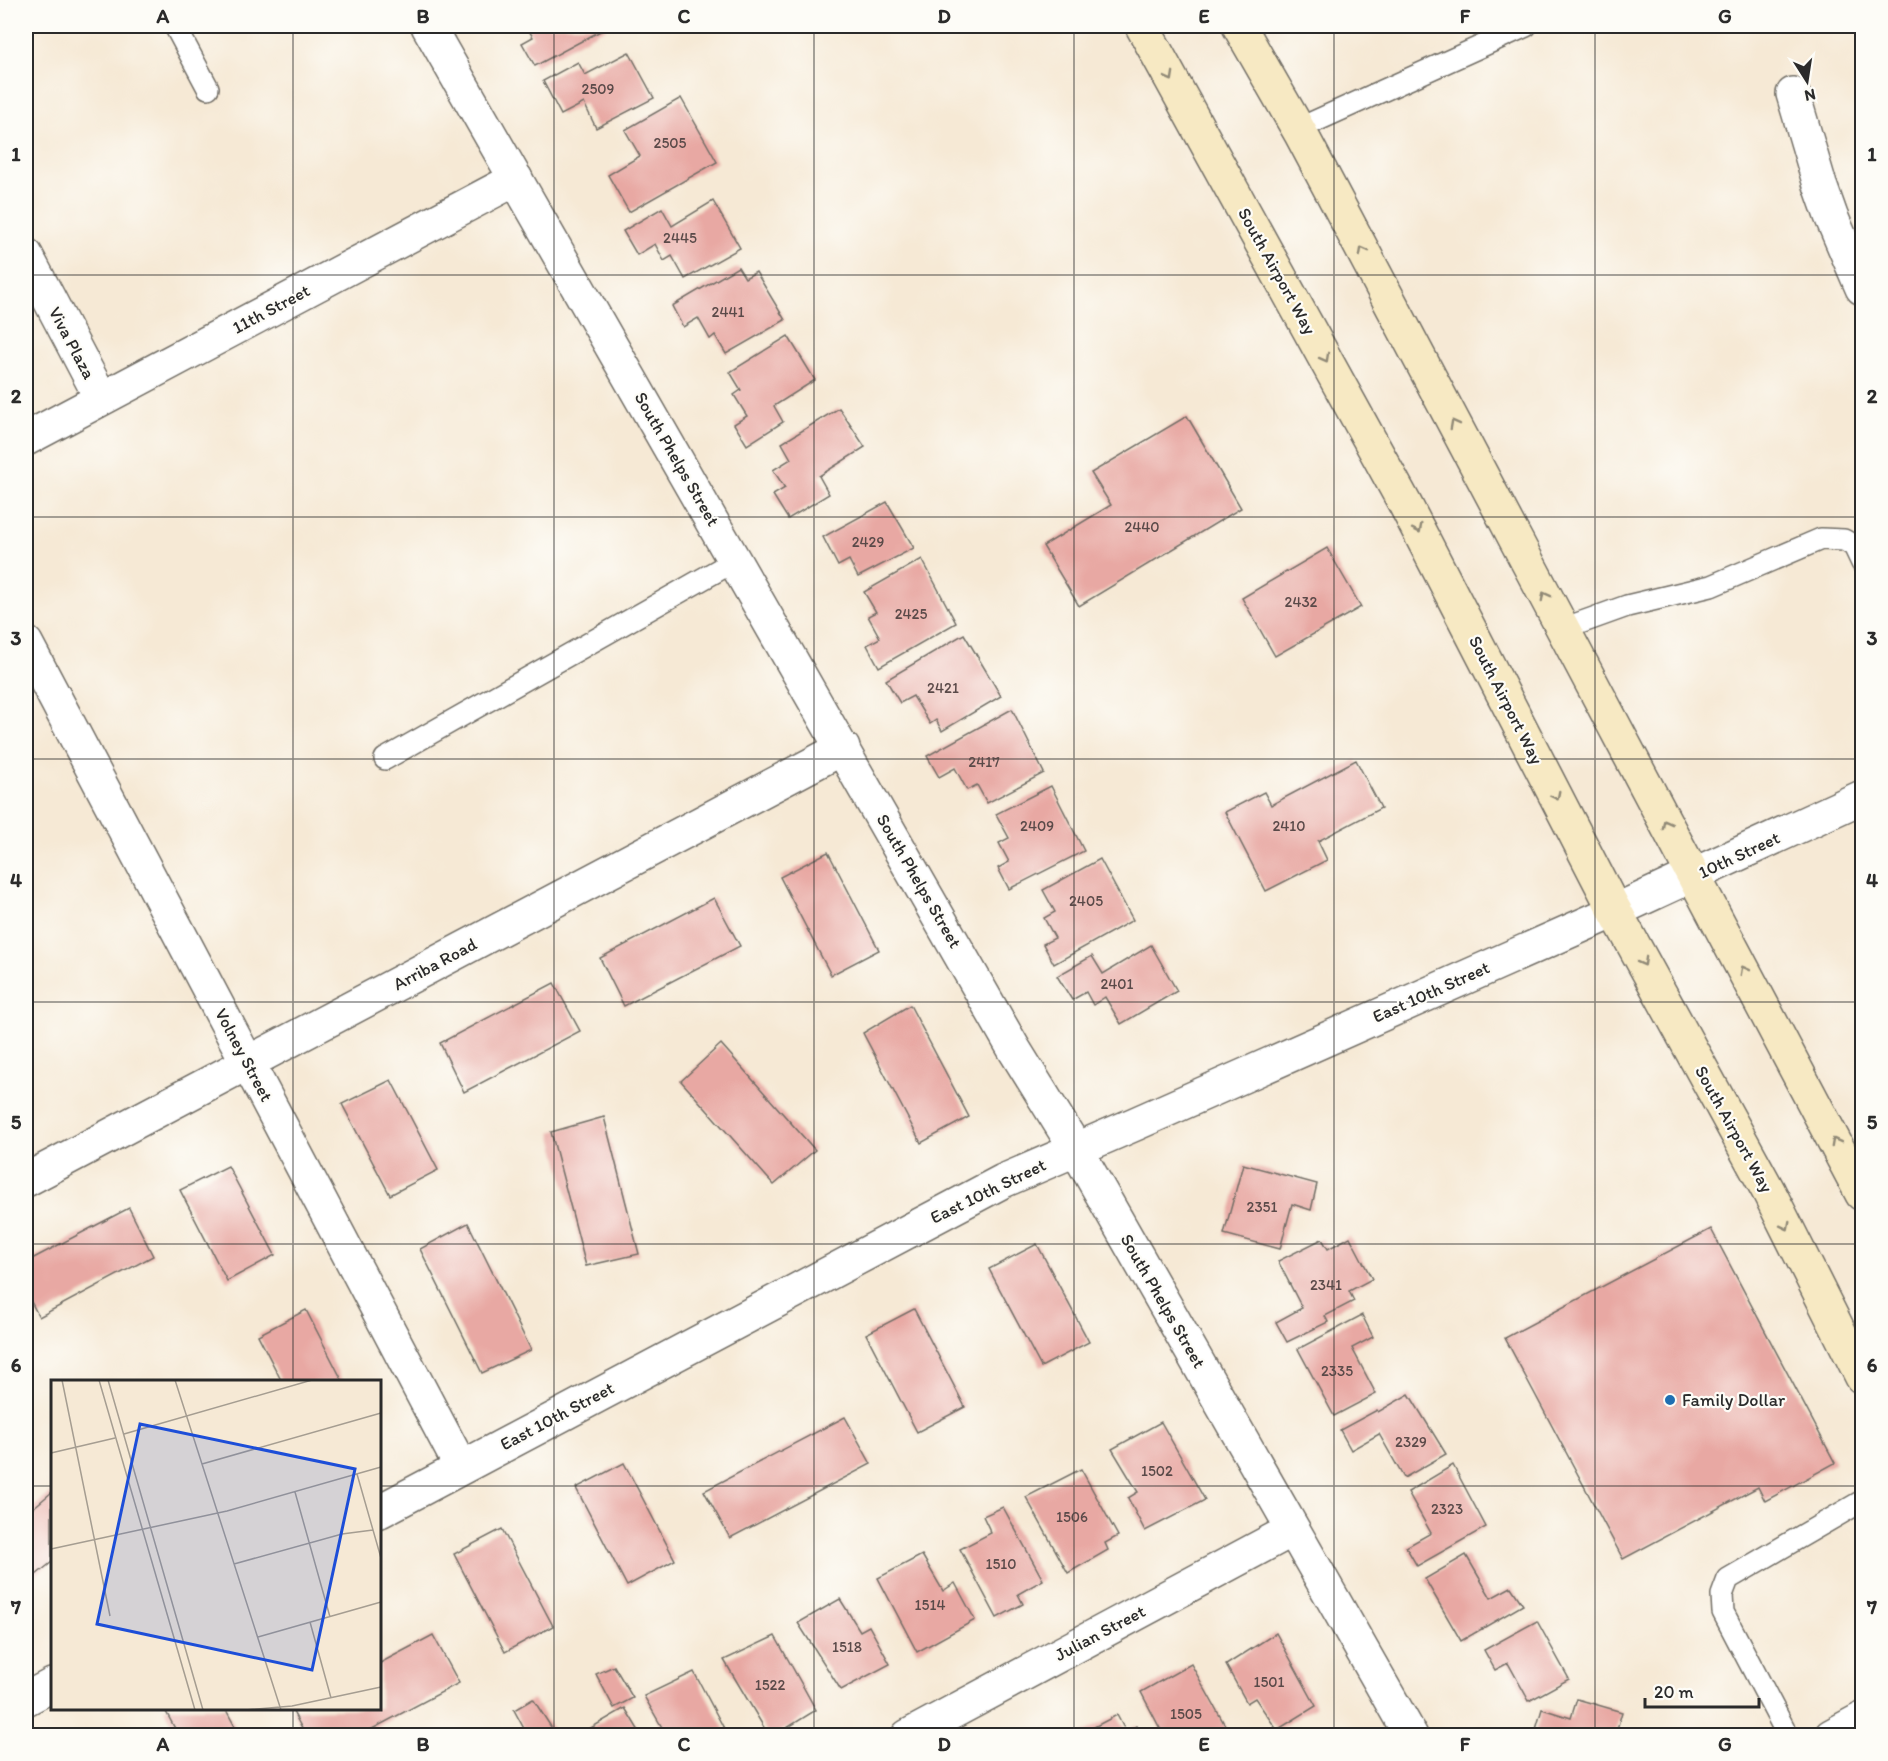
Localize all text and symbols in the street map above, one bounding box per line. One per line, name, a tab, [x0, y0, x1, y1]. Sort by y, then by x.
text: A	[156, 4, 170, 28]
text: B	[417, 4, 430, 28]
text: C	[678, 4, 691, 28]
text: D	[937, 4, 951, 28]
text: E	[1198, 4, 1210, 28]
text: F	[1460, 4, 1471, 28]
text: G	[1718, 4, 1732, 28]
north arrow	[1777, 51, 1837, 111]
one-way arrow	[1163, 71, 1174, 81]
house number: 2509	[582, 80, 615, 98]
text: N	[1803, 85, 1817, 106]
house number: 2505	[654, 134, 687, 152]
text: 1	[11, 142, 21, 166]
text: 1	[1867, 142, 1877, 166]
street label: South Airport Way	[1233, 204, 1321, 339]
house number: 2445	[663, 229, 697, 247]
one-way arrow	[1359, 247, 1370, 257]
street label: 11th Street	[228, 279, 314, 339]
street label: Viva Plaza	[44, 303, 101, 384]
house number: 2441	[712, 303, 744, 321]
one-way arrow	[1318, 352, 1329, 362]
text: 2	[11, 384, 22, 408]
text: 2	[1867, 384, 1878, 408]
street label: South Phelps Street	[630, 388, 724, 530]
one-way arrow	[1450, 419, 1461, 430]
house number: 2440	[1124, 518, 1160, 536]
one-way arrow	[1411, 523, 1422, 534]
house number: 2429	[852, 533, 884, 551]
one-way arrow	[1541, 592, 1552, 602]
house number: 2432	[1285, 593, 1318, 611]
house number: 2425	[895, 605, 927, 623]
text: 3	[11, 626, 22, 650]
text: 3	[1867, 626, 1878, 650]
street label: South Airport Way	[1464, 632, 1548, 769]
house number: 2421	[927, 679, 959, 697]
house number: 2417	[968, 753, 1000, 771]
one-way arrow	[1548, 790, 1560, 801]
street label: South Phelps Street	[872, 810, 966, 952]
house number: 2409	[1020, 817, 1054, 835]
house number: 2410	[1272, 817, 1306, 835]
one-way arrow	[1662, 820, 1673, 830]
street label: 10th Street	[1695, 826, 1783, 883]
text: 4	[10, 868, 22, 892]
text: 4	[1866, 868, 1878, 892]
house number: 2405	[1069, 892, 1103, 910]
street label: Arriba Road	[389, 933, 481, 995]
street label: East 10th Street	[1369, 956, 1493, 1028]
one-way arrow	[1636, 956, 1647, 966]
one-way arrow	[1740, 965, 1751, 976]
house number: 2401	[1100, 975, 1134, 993]
street label: Volney Street	[210, 1005, 278, 1106]
street label: South Airport Way	[1690, 1062, 1778, 1197]
text: 5	[11, 1110, 22, 1134]
text: 5	[1867, 1110, 1878, 1134]
one-way arrow	[1831, 1138, 1842, 1148]
street label: East 10th Street	[927, 1153, 1050, 1228]
house number: 2351	[1247, 1198, 1277, 1216]
one-way arrow	[1779, 1219, 1790, 1230]
street label: South Phelps Street	[1116, 1230, 1210, 1372]
house number: 2341	[1310, 1276, 1342, 1294]
text: 6	[11, 1353, 22, 1377]
text: 6	[1867, 1353, 1878, 1377]
house number: 2335	[1321, 1362, 1353, 1380]
street label: East 10th Street	[496, 1377, 618, 1455]
inset map	[51, 1380, 381, 1710]
place label: Family Dollar	[1682, 1389, 1786, 1411]
marker: Family Dollar	[1663, 1393, 1677, 1407]
house number: 2329	[1395, 1433, 1427, 1451]
house number: 1502	[1141, 1462, 1173, 1480]
house number: 2323	[1431, 1500, 1463, 1518]
house number: 1506	[1056, 1508, 1088, 1526]
house number: 1510	[985, 1555, 1017, 1573]
text: 7	[10, 1595, 21, 1619]
text: 7	[1866, 1595, 1877, 1619]
house number: 1514	[915, 1596, 945, 1614]
street label: Julian Street	[1051, 1600, 1149, 1666]
house number: 1518	[832, 1638, 862, 1656]
scale bar	[1645, 1671, 1759, 1709]
house number: 1501	[1253, 1673, 1285, 1691]
house number: 1522	[755, 1676, 785, 1694]
text: 20 m	[1654, 1681, 1694, 1703]
house number: 1505	[1170, 1705, 1202, 1723]
text: A	[156, 1732, 170, 1756]
text: B	[417, 1732, 430, 1756]
text: C	[678, 1732, 691, 1756]
text: D	[937, 1732, 951, 1756]
text: E	[1198, 1732, 1210, 1756]
text: F	[1460, 1732, 1471, 1756]
text: G	[1718, 1732, 1732, 1756]

